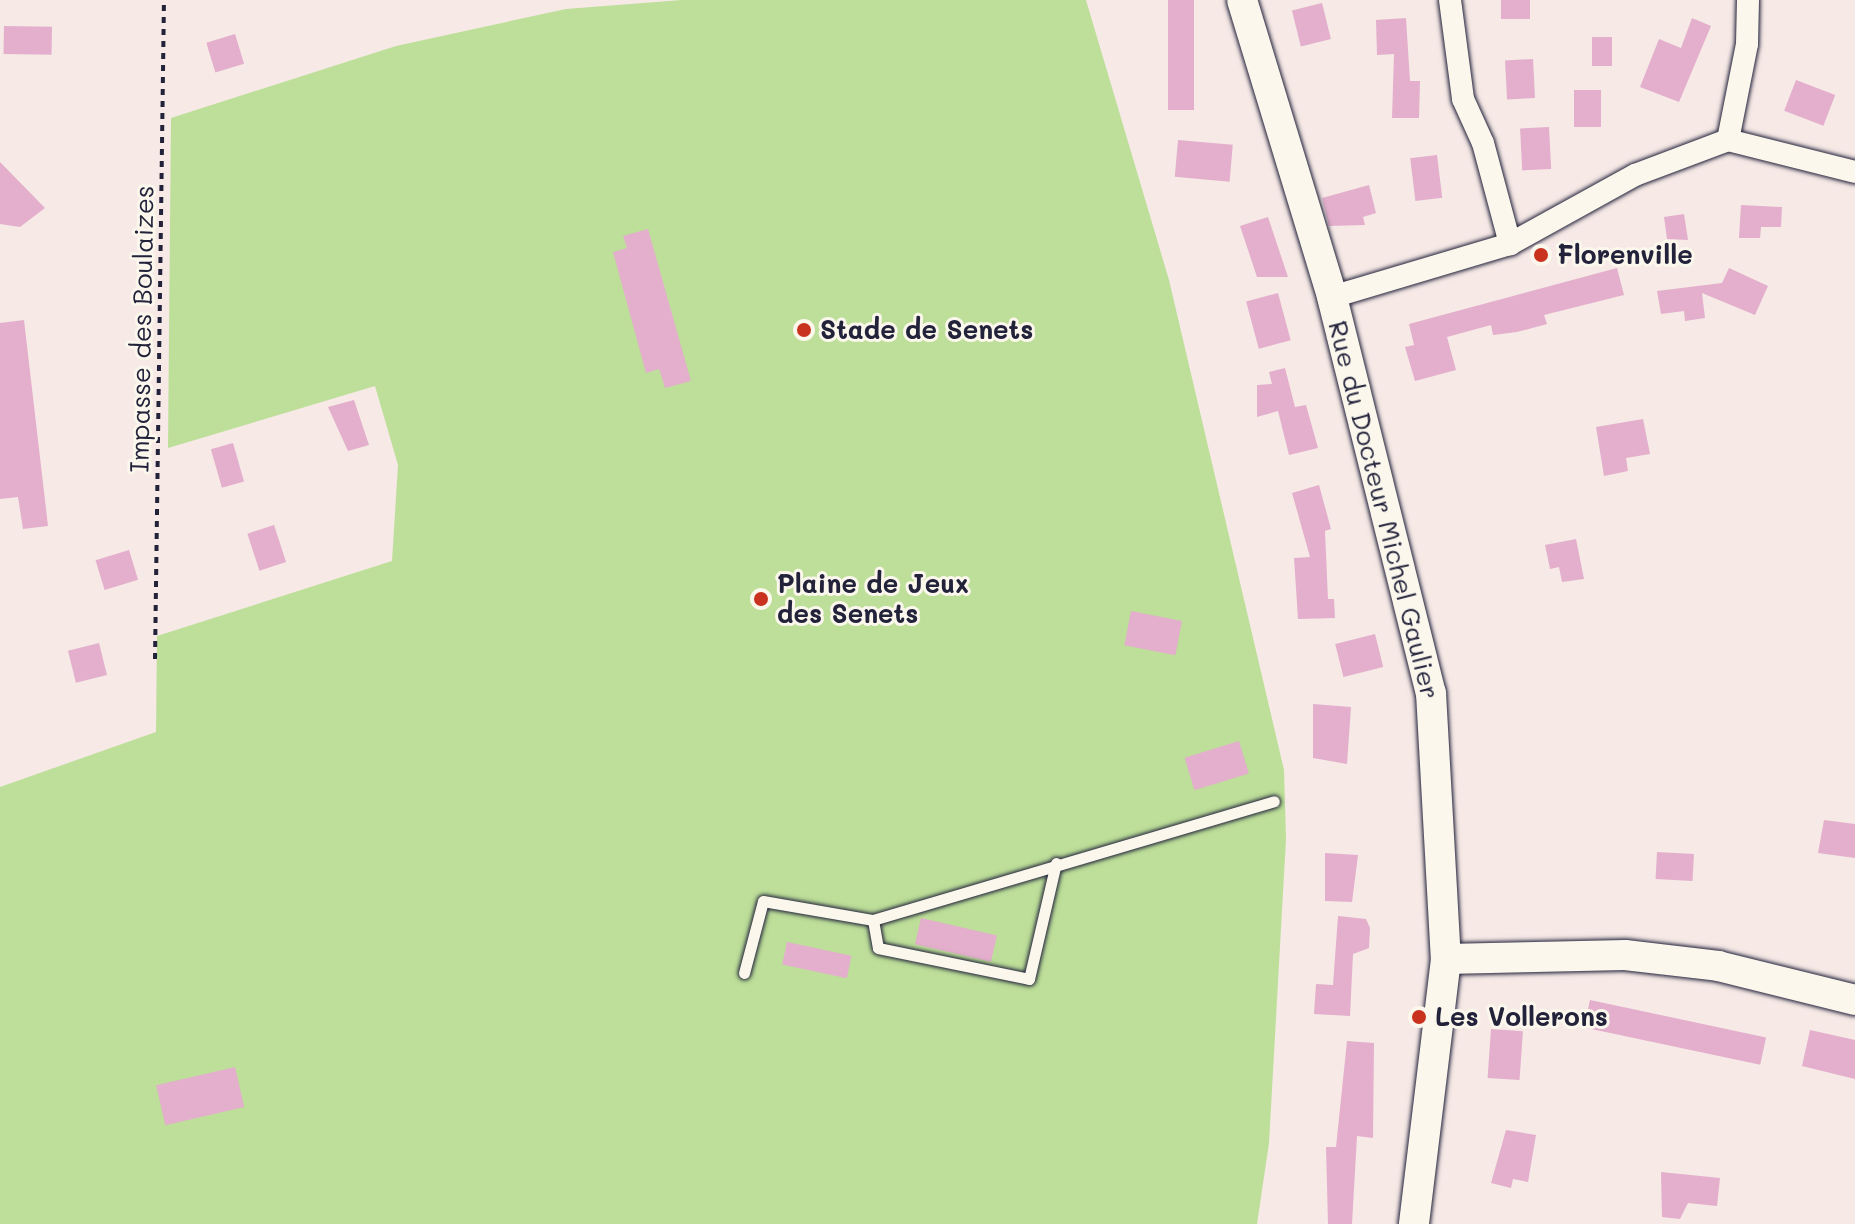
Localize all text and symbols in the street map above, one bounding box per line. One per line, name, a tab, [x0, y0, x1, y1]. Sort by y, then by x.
street label: Impasse des Boulaizes	[124, 185, 160, 473]
place label: Florenville	[1557, 239, 1693, 271]
marker: Florenville	[1532, 246, 1550, 264]
place label: Stade de Senets	[820, 314, 1033, 346]
street label: Rue du Docteur Michel Gaulier	[1322, 318, 1446, 702]
marker: Stade de Senets	[795, 321, 813, 339]
place label: Plaine de Jeux des Senets	[777, 568, 969, 630]
marker: Plaine de Jeux des Senets	[752, 590, 770, 608]
place label: Les Vollerons	[1435, 1001, 1608, 1033]
marker: Les Vollerons	[1410, 1008, 1428, 1026]

